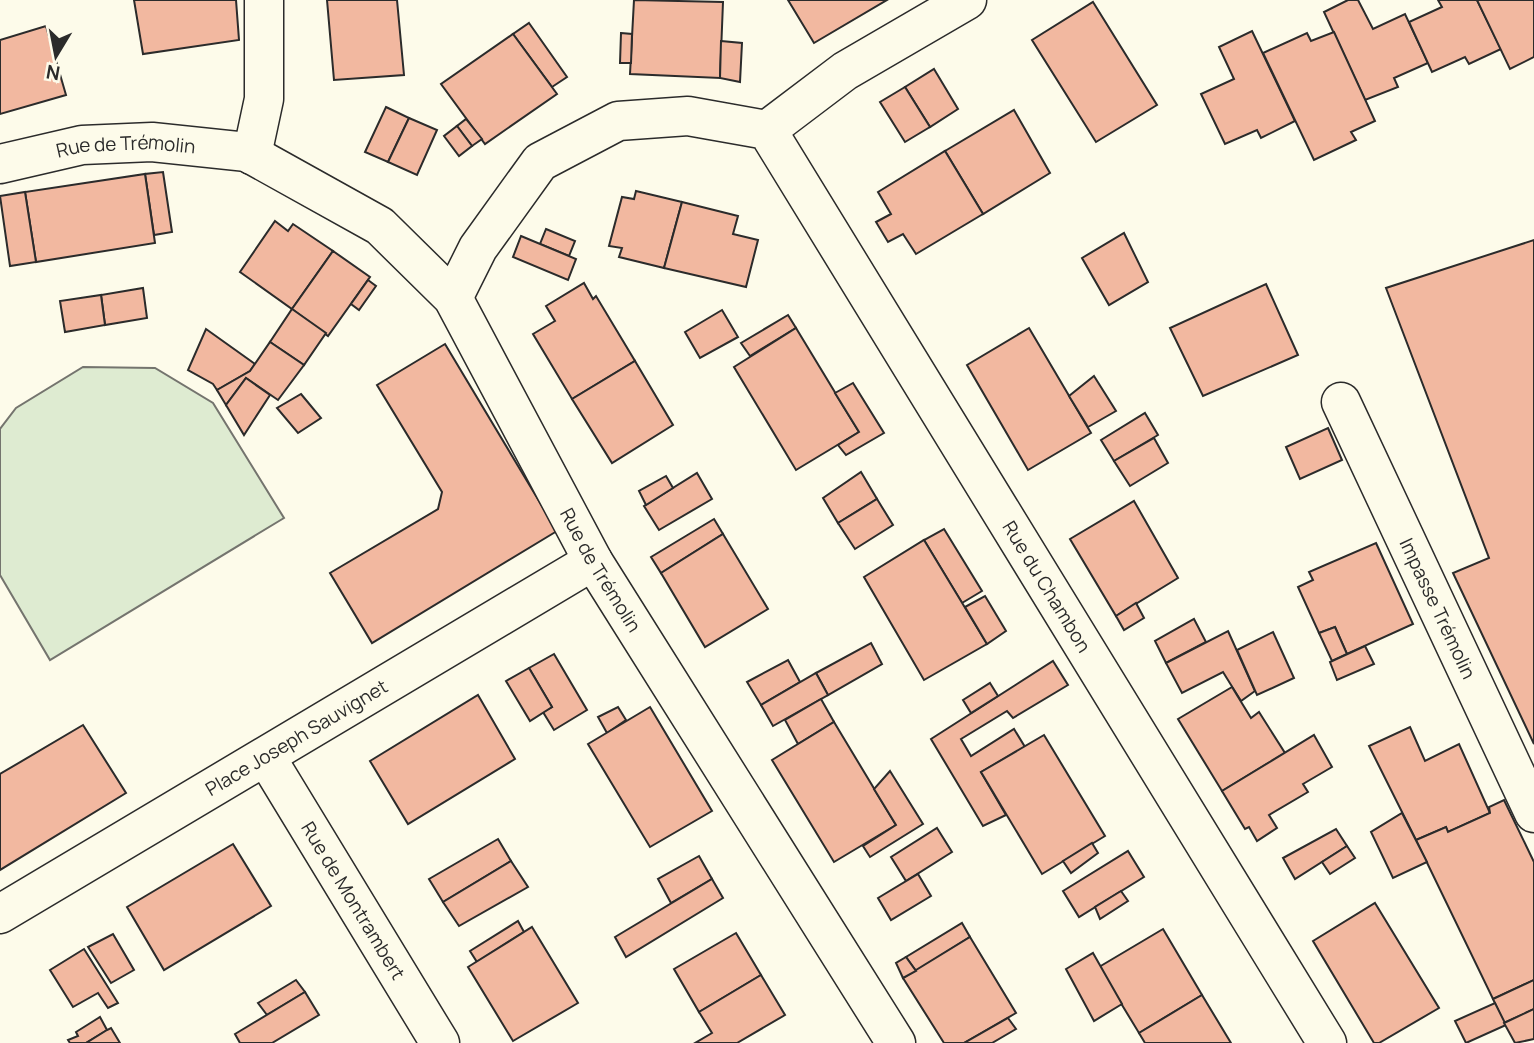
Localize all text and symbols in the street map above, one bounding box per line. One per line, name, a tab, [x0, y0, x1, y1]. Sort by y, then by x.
north arrow	[21, 21, 91, 91]
text: N	[44, 59, 62, 87]
street label: Rue de Trémolin	[54, 129, 197, 164]
street label: Rue de Trémolin	[554, 503, 647, 637]
street label: Rue du Chambon	[997, 516, 1097, 657]
street label: Impasse Trémolin	[1394, 534, 1482, 683]
street label: Place Joseph Sauvignet	[201, 673, 392, 802]
street label: Rue de Montrambert	[295, 817, 411, 984]

